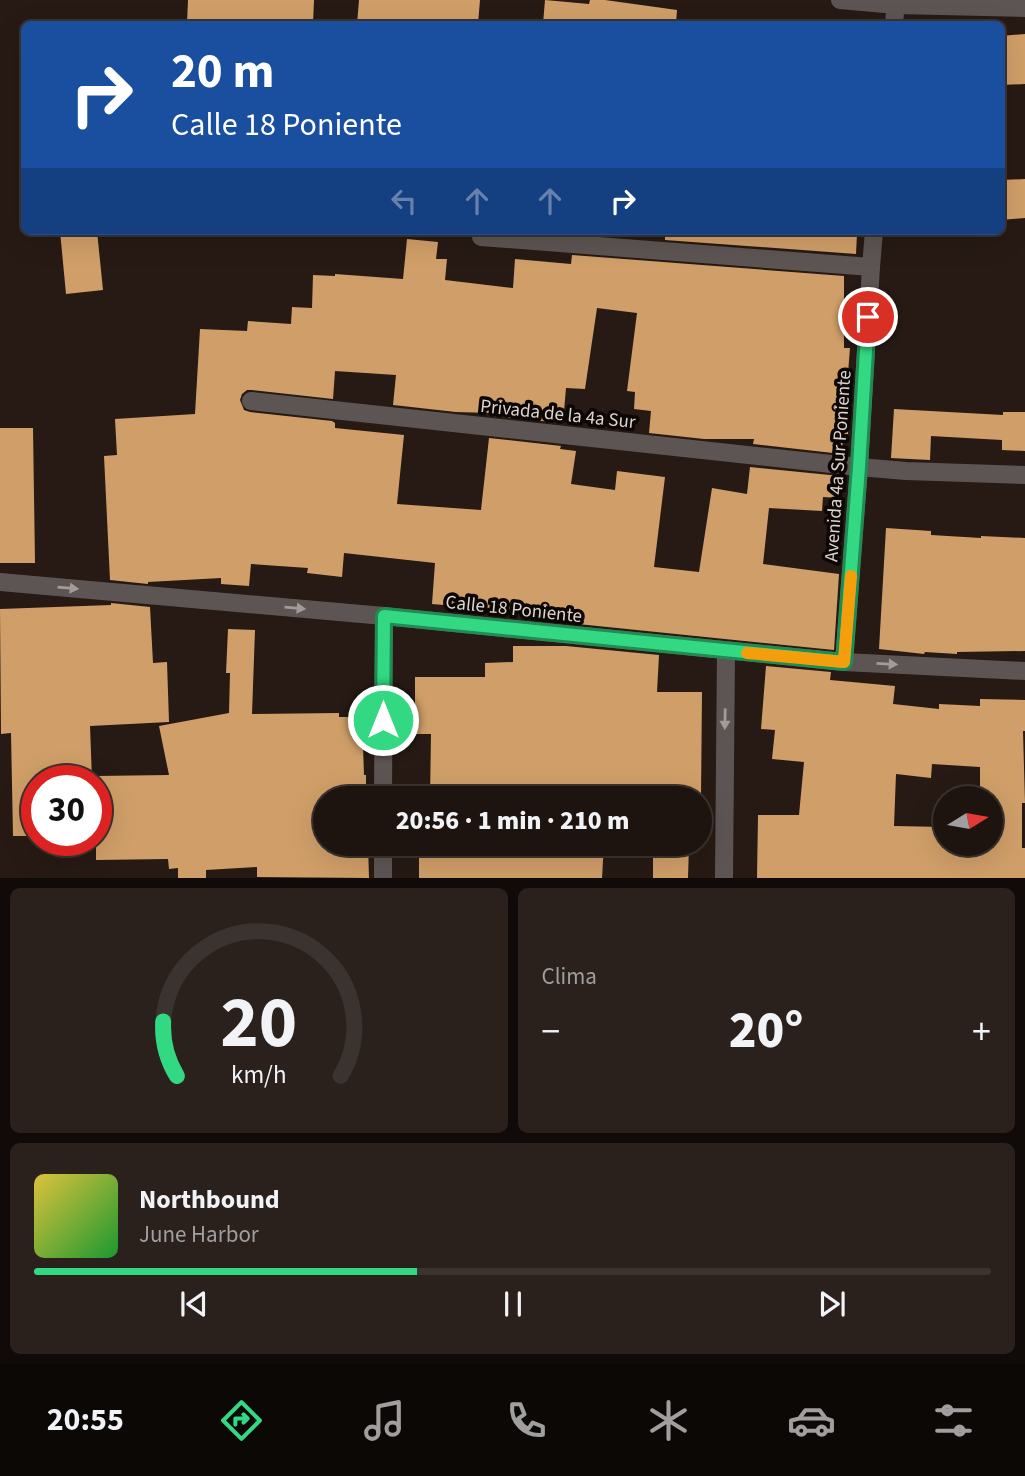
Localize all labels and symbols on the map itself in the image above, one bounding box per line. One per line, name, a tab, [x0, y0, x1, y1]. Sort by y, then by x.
pin	[838, 287, 898, 347]
street label: Avenida 4a Sur Poniente	[818, 369, 859, 563]
street label: Privada de la 4a Sur	[479, 393, 637, 436]
one-way arrow	[57, 583, 79, 594]
street label: Calle 18 Poniente	[444, 589, 583, 630]
one-way arrow	[284, 603, 306, 614]
one-way arrow	[876, 659, 898, 670]
position arrow	[346, 683, 420, 757]
one-way arrow	[720, 708, 731, 730]
speed limit sign: 30	[21, 765, 112, 856]
north arrow	[933, 786, 1003, 856]

